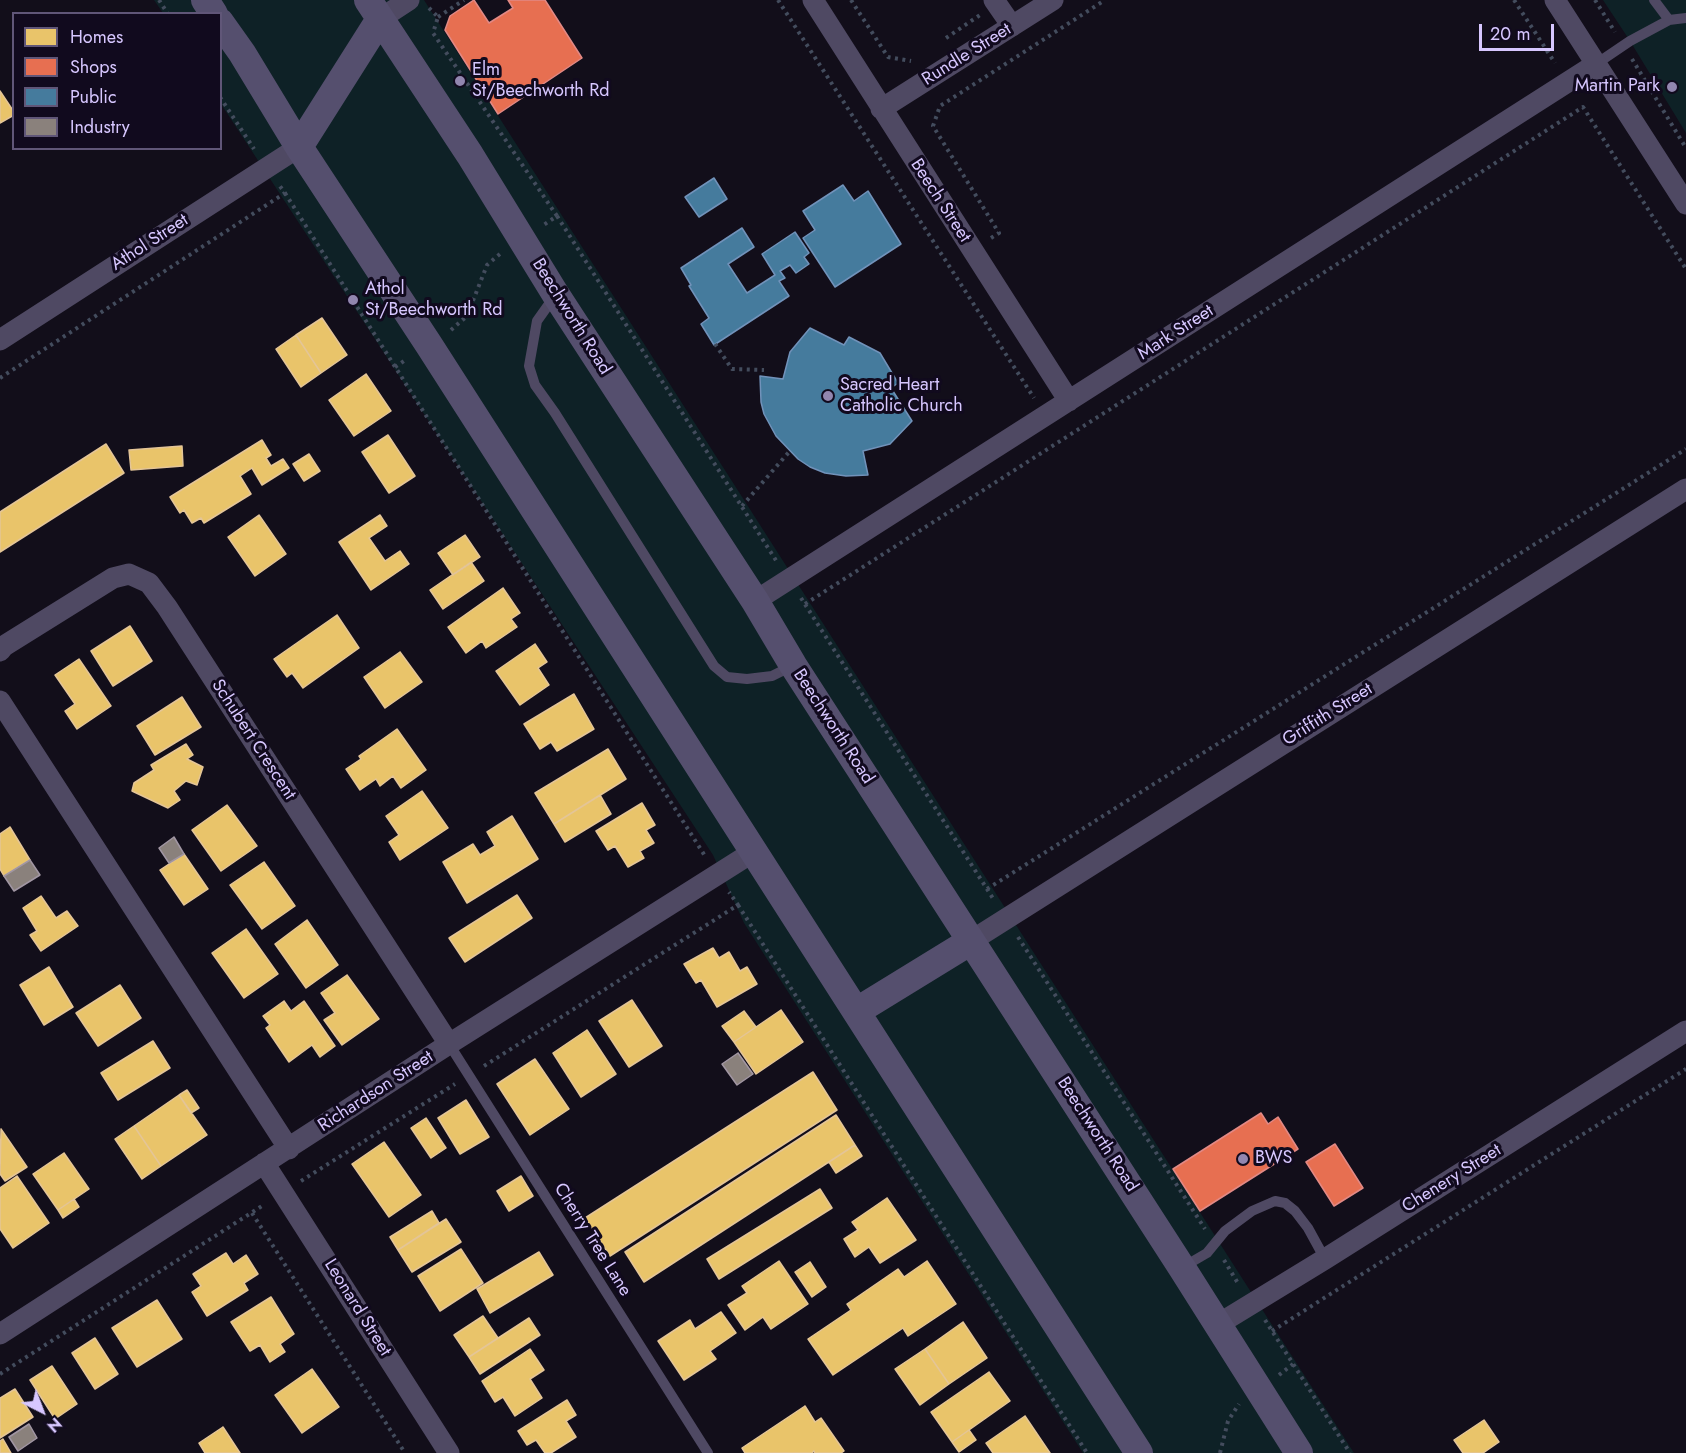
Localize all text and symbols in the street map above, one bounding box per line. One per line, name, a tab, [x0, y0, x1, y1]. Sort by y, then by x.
legend	[12, 12, 222, 150]
scale bar	[1482, 12, 1557, 50]
street label: Rundle Street	[918, 19, 1016, 91]
text: 20 m	[1490, 21, 1530, 47]
text: Homes	[70, 24, 123, 50]
text: Shops	[70, 54, 117, 80]
place label: Elm St/Beechworth Rd	[472, 60, 609, 103]
marker: Elm St/Beechworth Rd	[453, 74, 467, 88]
place label: Martin Park	[1575, 76, 1660, 98]
marker: Martin Park	[1665, 80, 1679, 94]
text: Public	[70, 84, 117, 110]
text: Industry	[70, 114, 130, 140]
street label: Beech Street	[905, 155, 975, 247]
street label: Athol Street	[107, 210, 193, 276]
street label: Beechworth Road	[527, 255, 615, 379]
place label: Athol St/Beechworth Rd	[365, 279, 502, 322]
marker: Athol St/Beechworth Rd	[346, 293, 360, 307]
street label: Mark Street	[1134, 301, 1218, 365]
place label: Sacred Heart Catholic Church	[840, 375, 963, 418]
marker: Sacred Heart Catholic Church	[821, 389, 835, 403]
street label: Beechworth Road	[788, 666, 878, 788]
street label: Schubert Crescent	[206, 676, 300, 804]
street label: Griffith Street	[1279, 679, 1377, 751]
street label: Richardson Street	[314, 1047, 438, 1137]
street label: Beechworth Road	[1052, 1074, 1142, 1196]
street label: Chenery Street	[1398, 1140, 1506, 1218]
place label: BWS	[1255, 1148, 1292, 1170]
marker: BWS	[1236, 1152, 1250, 1166]
street label: Cherry Tree Lane	[549, 1179, 635, 1301]
street label: Leonard Street	[319, 1256, 395, 1360]
north arrow	[12, 1381, 72, 1441]
text: N	[42, 1412, 67, 1438]

